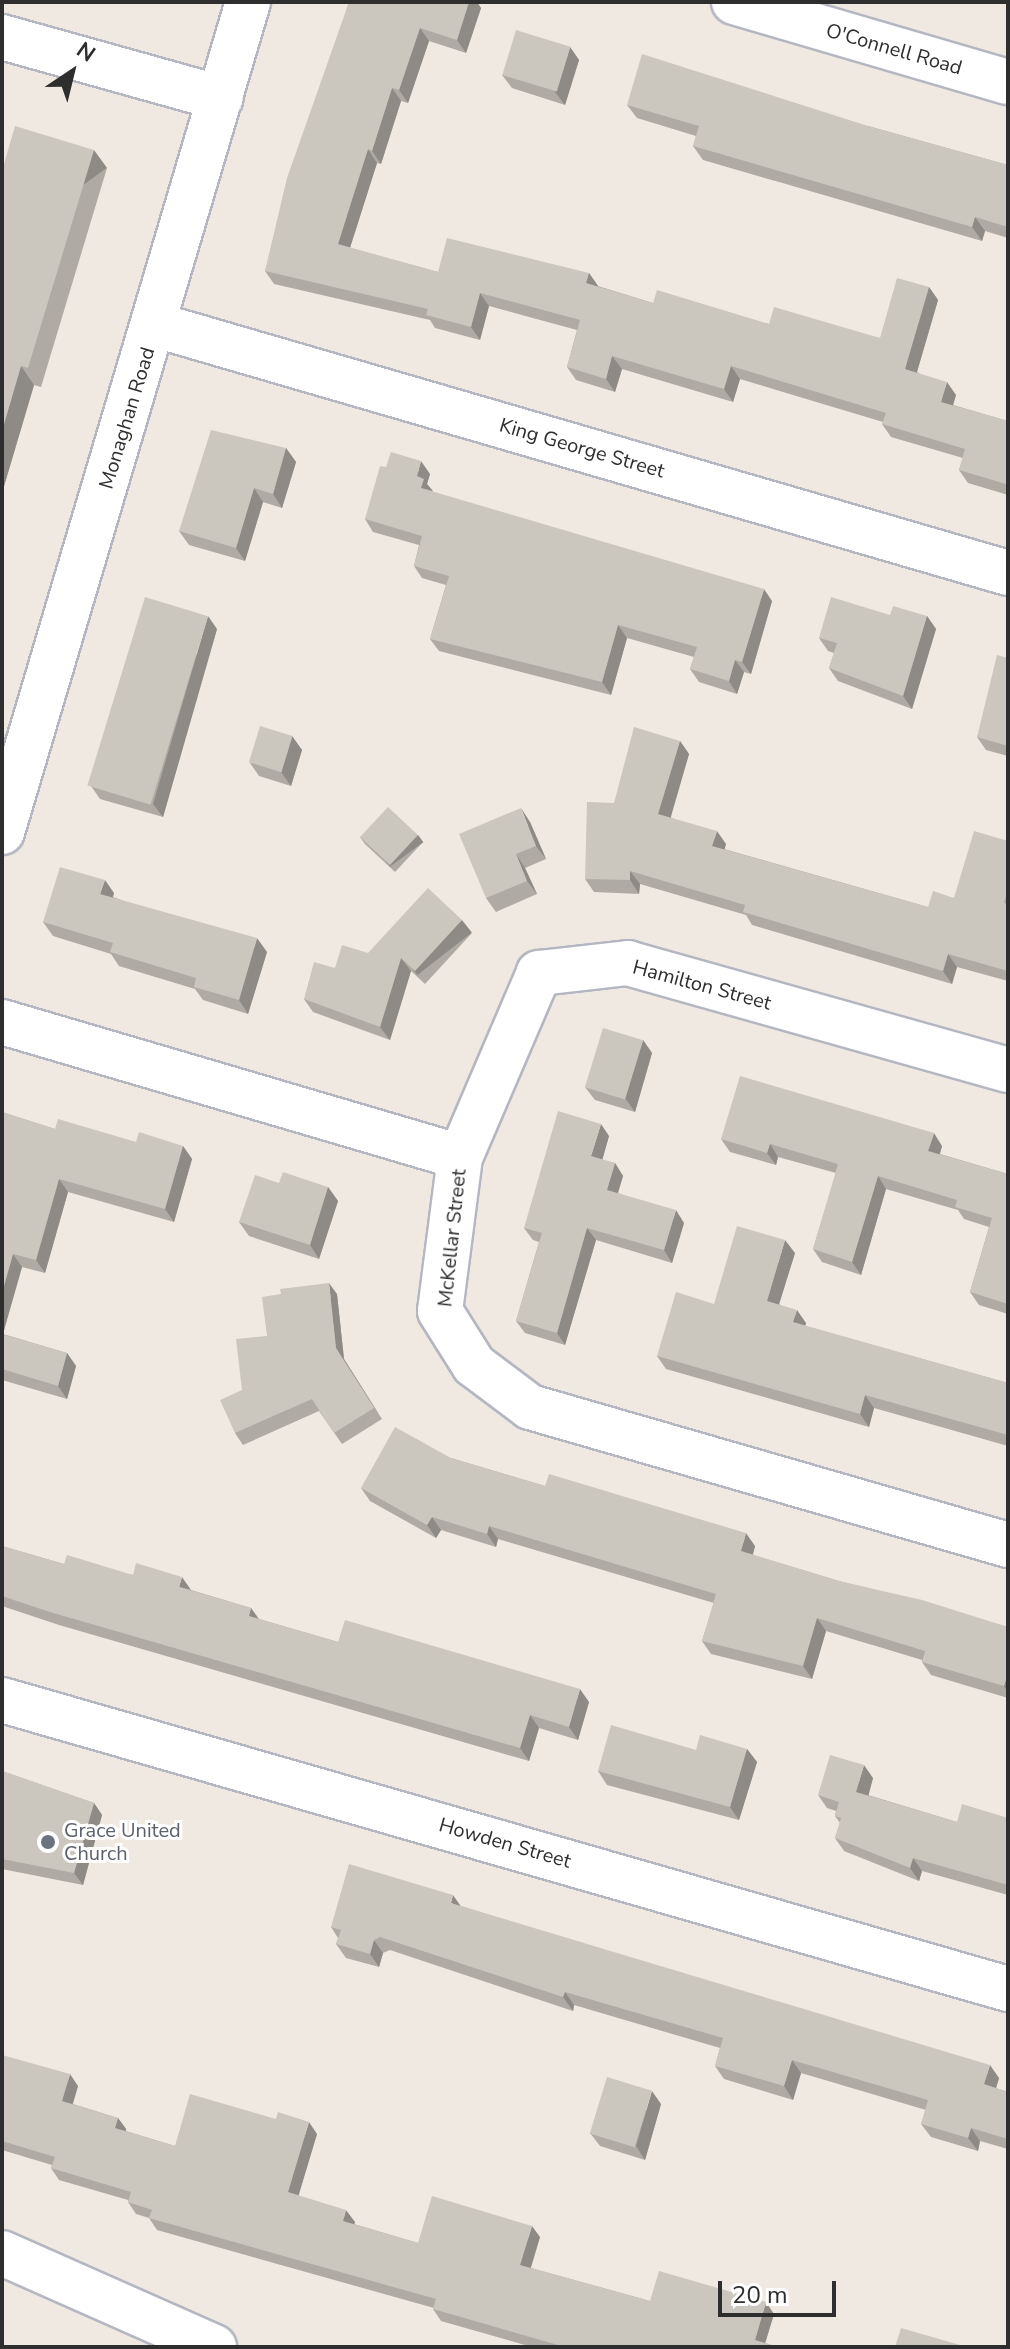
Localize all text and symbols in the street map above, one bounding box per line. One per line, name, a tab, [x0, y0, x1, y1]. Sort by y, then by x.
street label: O'Connell Road	[823, 18, 965, 80]
north arrow	[32, 32, 112, 112]
text: N	[70, 35, 101, 69]
street label: Monaghan Road	[94, 344, 160, 492]
street label: King George Street	[497, 413, 667, 483]
street label: Hamilton Street	[630, 955, 774, 1015]
street label: McKellar Street	[433, 1168, 471, 1308]
street label: Howden Street	[436, 1813, 574, 1873]
place label: Grace United Church	[64, 1818, 181, 1865]
marker: Grace United Church	[39, 1833, 57, 1851]
scale bar	[722, 2265, 840, 2315]
text: 20 m	[732, 2279, 788, 2311]

